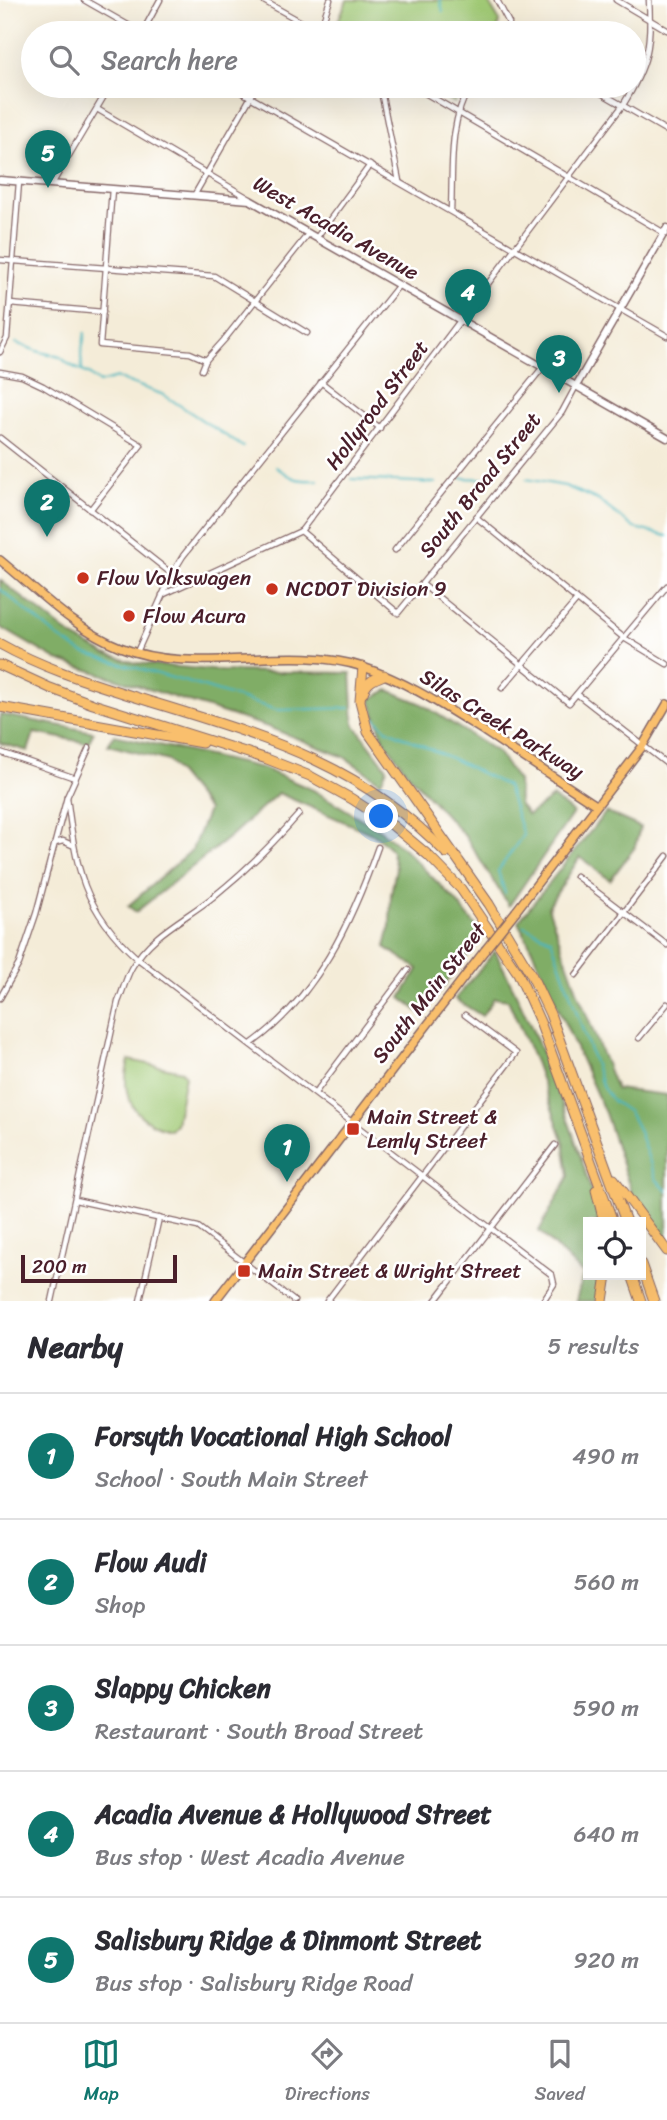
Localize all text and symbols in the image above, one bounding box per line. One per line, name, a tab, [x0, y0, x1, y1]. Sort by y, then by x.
search box	[21, 21, 646, 98]
text: Search here	[101, 37, 238, 83]
icon: search	[45, 41, 83, 79]
pin: 5	[25, 130, 71, 188]
street label: West Acadia Avenue	[246, 165, 427, 291]
pin: 4	[445, 269, 491, 327]
street label: Hollyrood Street	[315, 331, 439, 479]
pin: 3	[536, 335, 582, 393]
street label: South Broad Street	[409, 403, 551, 567]
pin: 2	[24, 479, 70, 537]
place label: Flow Volkswagen	[97, 559, 251, 597]
marker: Flow Volkswagen	[75, 570, 91, 586]
place label: NCDOT Division 9	[286, 570, 447, 608]
marker: NCDOT Division 9	[264, 581, 280, 597]
place label: Flow Acura	[143, 597, 246, 635]
marker: Flow Acura	[121, 608, 137, 624]
street label: Silas Creek Parkway	[412, 658, 592, 790]
your location	[364, 799, 398, 833]
street label: South Main Street	[362, 913, 497, 1072]
place label: Main Street & Lemly Street	[367, 1098, 497, 1160]
marker: Main Street & Lemly Street	[345, 1121, 361, 1137]
pin: 1	[264, 1124, 310, 1182]
map controls	[583, 1217, 646, 1280]
button: locate	[583, 1217, 646, 1280]
text: 200 m	[32, 1250, 87, 1283]
scale bar	[21, 1252, 177, 1284]
place label: Main Street & Wright Street	[258, 1252, 521, 1290]
marker: Main Street & Wright Street	[236, 1263, 252, 1279]
text: Nearby	[28, 1320, 123, 1374]
text: 5 results	[548, 1326, 639, 1367]
text: Forsyth Vocational High School	[95, 1413, 451, 1459]
text: 1	[46, 1436, 56, 1477]
text: 490 m	[572, 1436, 639, 1477]
text: School · South Main Street	[95, 1459, 368, 1500]
text: Flow Audi	[95, 1539, 206, 1585]
text: 2	[44, 1562, 58, 1603]
text: 560 m	[574, 1562, 639, 1603]
text: Shop	[95, 1585, 145, 1626]
text: Slappy Chicken	[95, 1665, 271, 1711]
text: 3	[45, 1688, 57, 1729]
text: 590 m	[573, 1688, 639, 1729]
text: Restaurant · South Broad Street	[95, 1711, 423, 1752]
text: Acadia Avenue & Hollywood Street	[95, 1791, 492, 1837]
text: 4	[44, 1814, 58, 1855]
text: 640 m	[573, 1814, 639, 1855]
text: Bus stop · West Acadia Avenue	[95, 1837, 405, 1878]
text: Salisbury Ridge & Dinmont Street	[95, 1917, 481, 1963]
text: 5	[44, 1940, 58, 1981]
text: 920 m	[573, 1940, 639, 1981]
text: Bus stop · Salisbury Ridge Road	[95, 1963, 413, 2004]
tab: Map	[82, 2035, 120, 2110]
tab: Directions	[285, 2035, 370, 2110]
tab: Saved	[535, 2035, 585, 2110]

